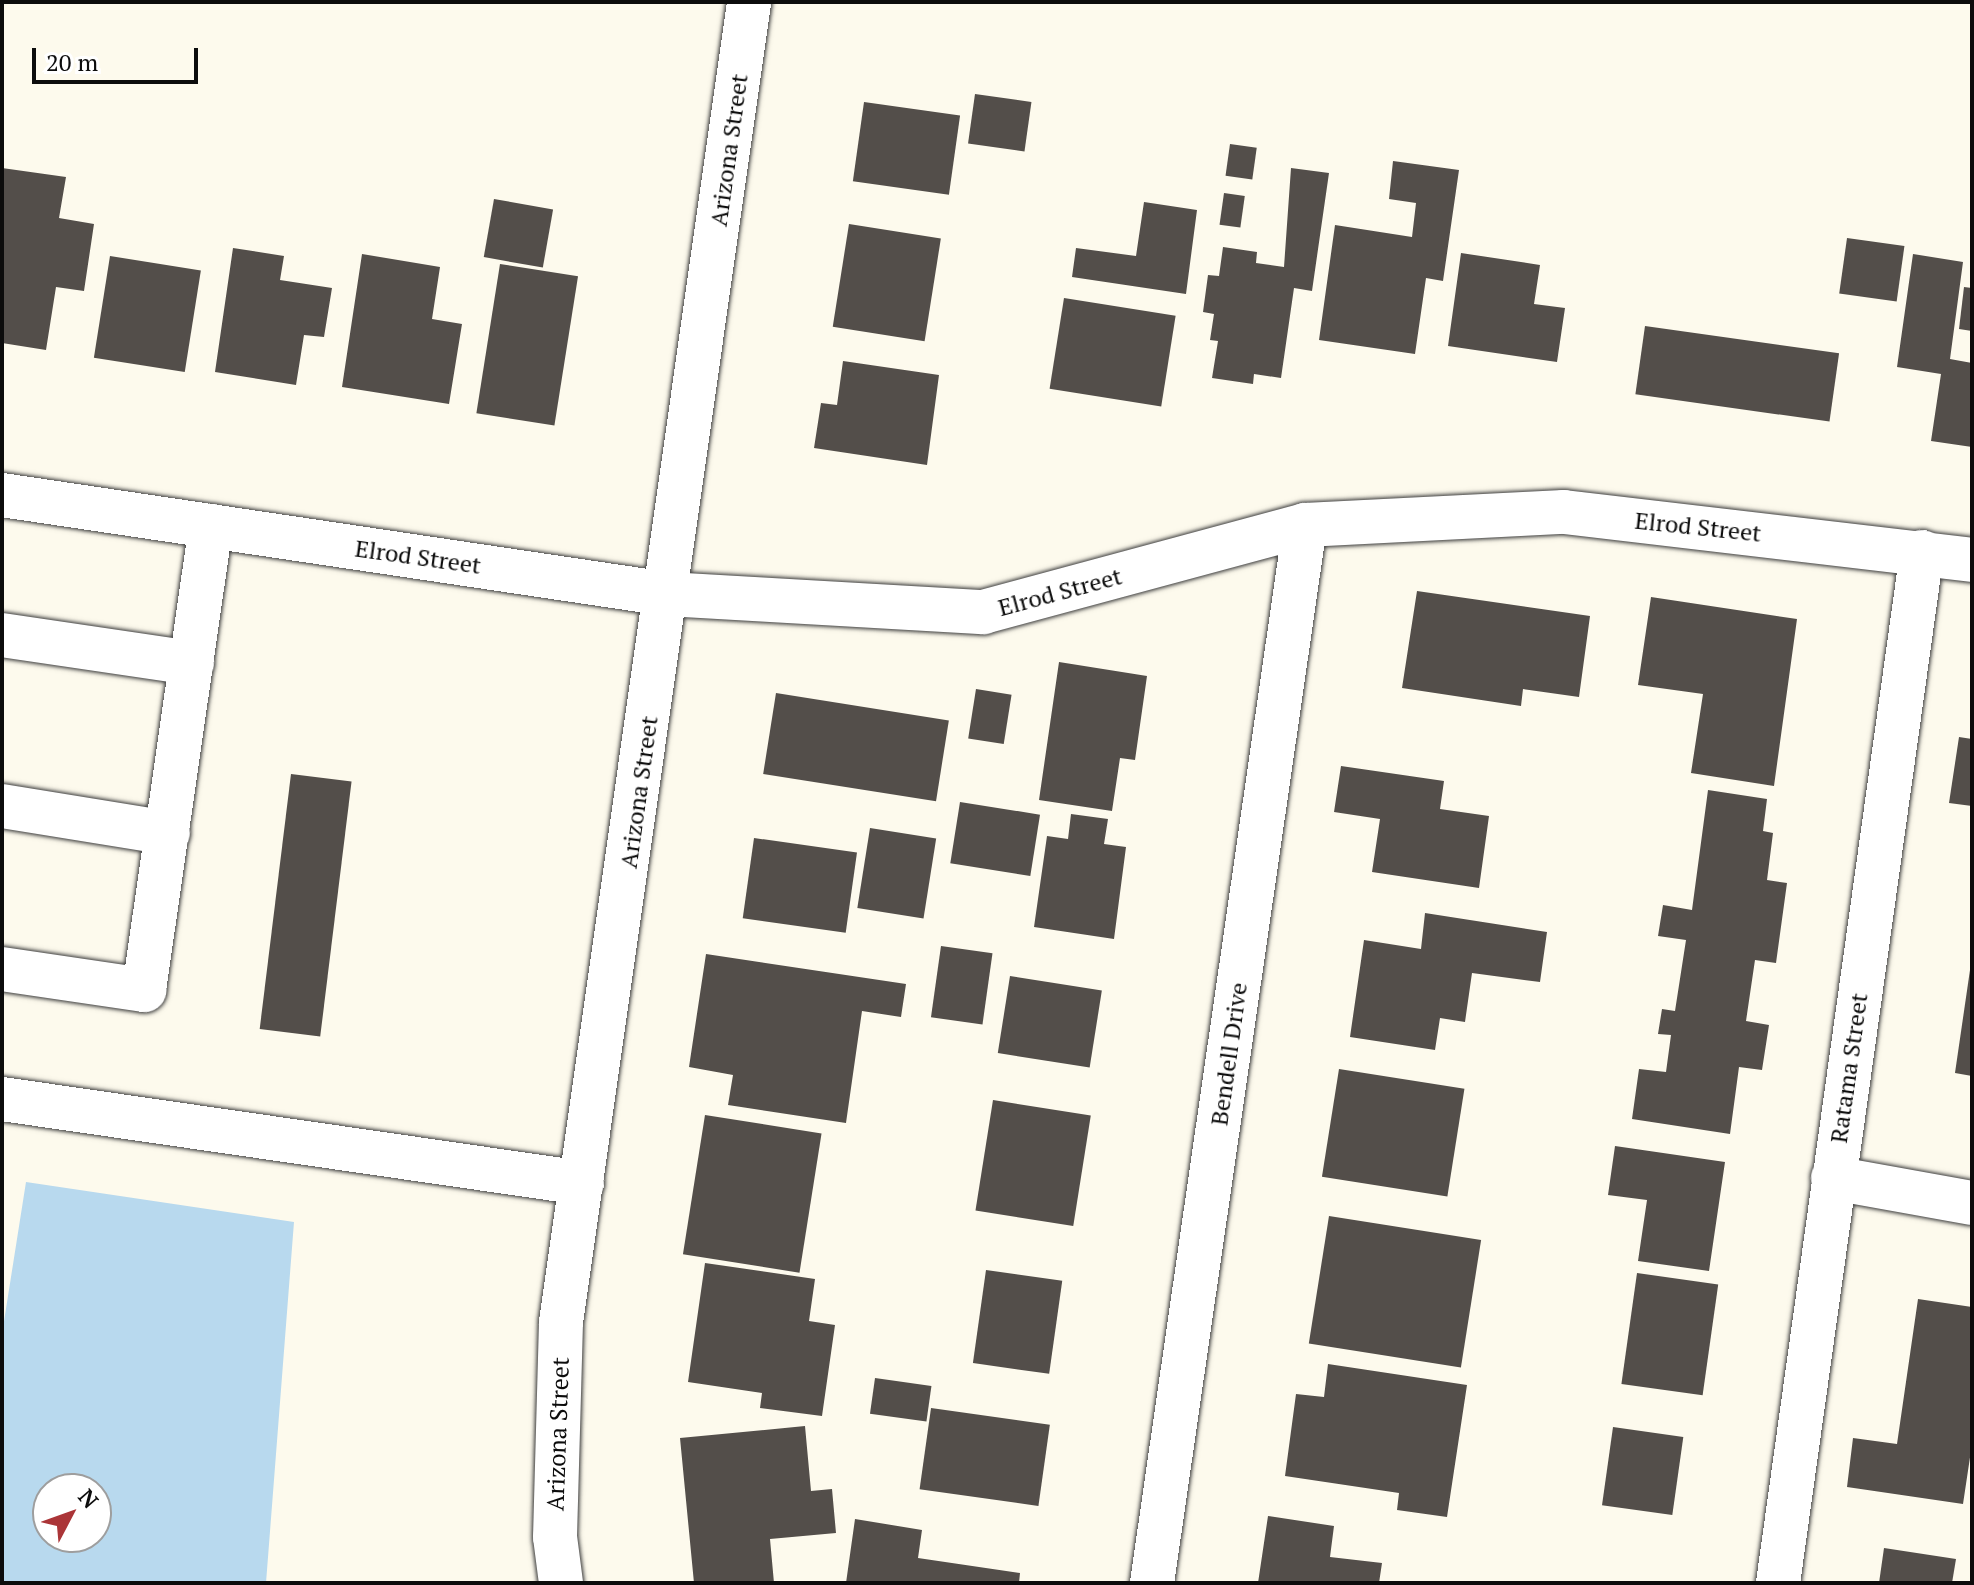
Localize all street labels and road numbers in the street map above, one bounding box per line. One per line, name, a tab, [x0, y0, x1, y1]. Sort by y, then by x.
street label: Arizona Street	[704, 72, 754, 228]
street label: Elrod Street	[1633, 506, 1763, 548]
street label: Elrod Street	[353, 534, 483, 580]
street label: Elrod Street	[995, 562, 1125, 622]
street label: Arizona Street	[614, 714, 664, 870]
street label: Bendell Drive	[1205, 981, 1253, 1127]
street label: Ratama Street	[1824, 991, 1874, 1145]
street label: Arizona Street	[541, 1357, 575, 1511]

